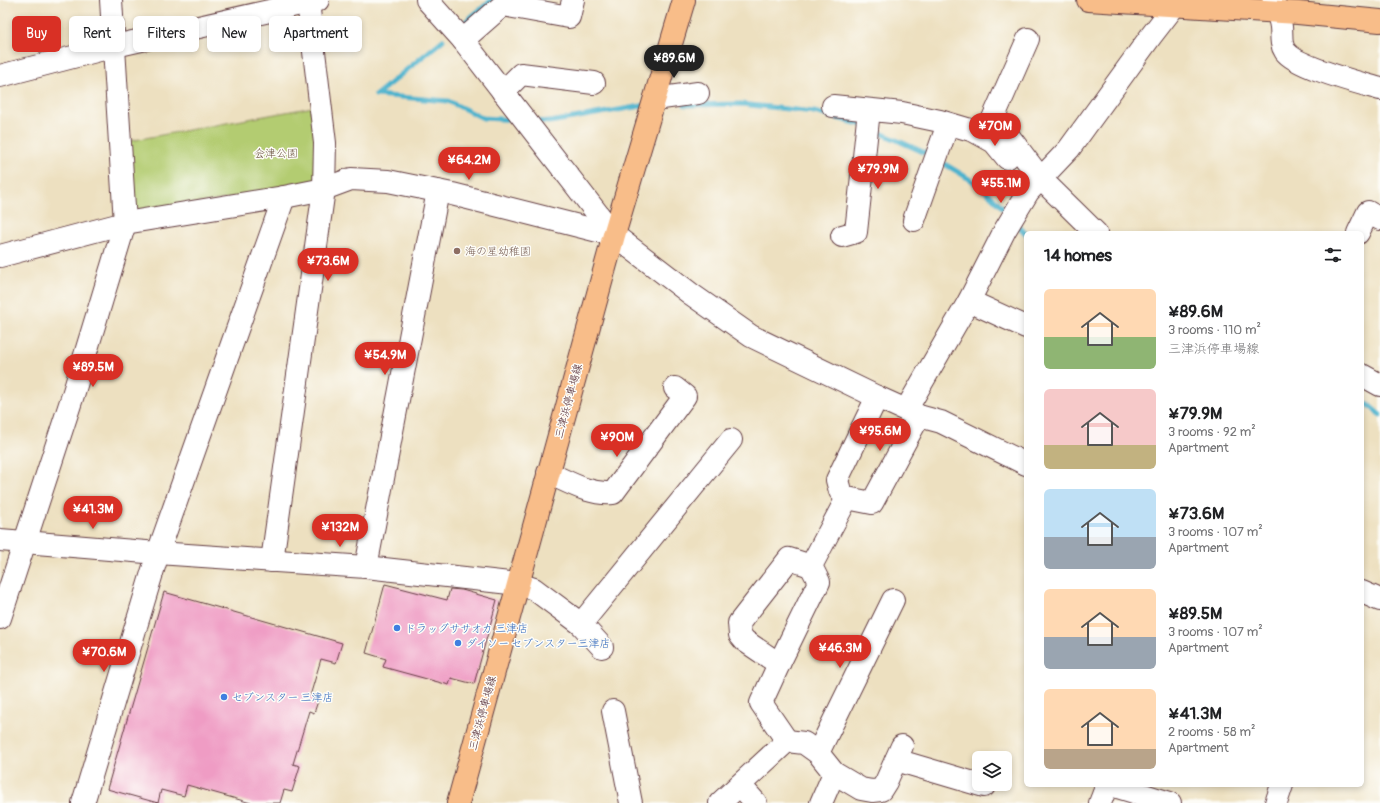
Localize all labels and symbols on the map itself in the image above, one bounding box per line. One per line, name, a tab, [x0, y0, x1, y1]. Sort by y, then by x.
pin: ¥89.6M	[641, 45, 707, 79]
pin: ¥70M	[971, 113, 1019, 147]
park label: 会津公園	[254, 147, 298, 160]
pin: ¥64.2M	[436, 147, 502, 181]
pin: ¥79.9M	[845, 156, 911, 190]
pin: ¥55.1M	[968, 170, 1034, 204]
place label: 海の星幼稚園	[465, 245, 531, 258]
marker: 海の星幼稚園	[452, 246, 462, 256]
pin: ¥73.6M	[295, 248, 361, 282]
pin: ¥54.9M	[352, 342, 418, 376]
pin: ¥89.5M	[60, 354, 126, 388]
street label: 三津浜停車場線	[552, 362, 585, 440]
pin: ¥95.6M	[847, 418, 913, 452]
pin: ¥90M	[593, 424, 641, 458]
pin: ¥41.3M	[60, 496, 126, 530]
pin: ¥132M	[312, 514, 368, 548]
place label: ドラッグササオカ 三津店	[405, 622, 528, 635]
marker: ドラッグササオカ 三津店	[392, 623, 402, 633]
pin: ¥46.3M	[807, 635, 873, 669]
place label: ダイソー セブンスター三津店	[466, 637, 611, 650]
marker: ダイソー セブンスター三津店	[453, 638, 463, 648]
pin: ¥70.6M	[71, 639, 137, 673]
street label: 三津浜停車場線	[466, 674, 499, 752]
place label: セブンスター 三津店	[232, 691, 334, 704]
marker: セブンスター 三津店	[219, 692, 229, 702]

